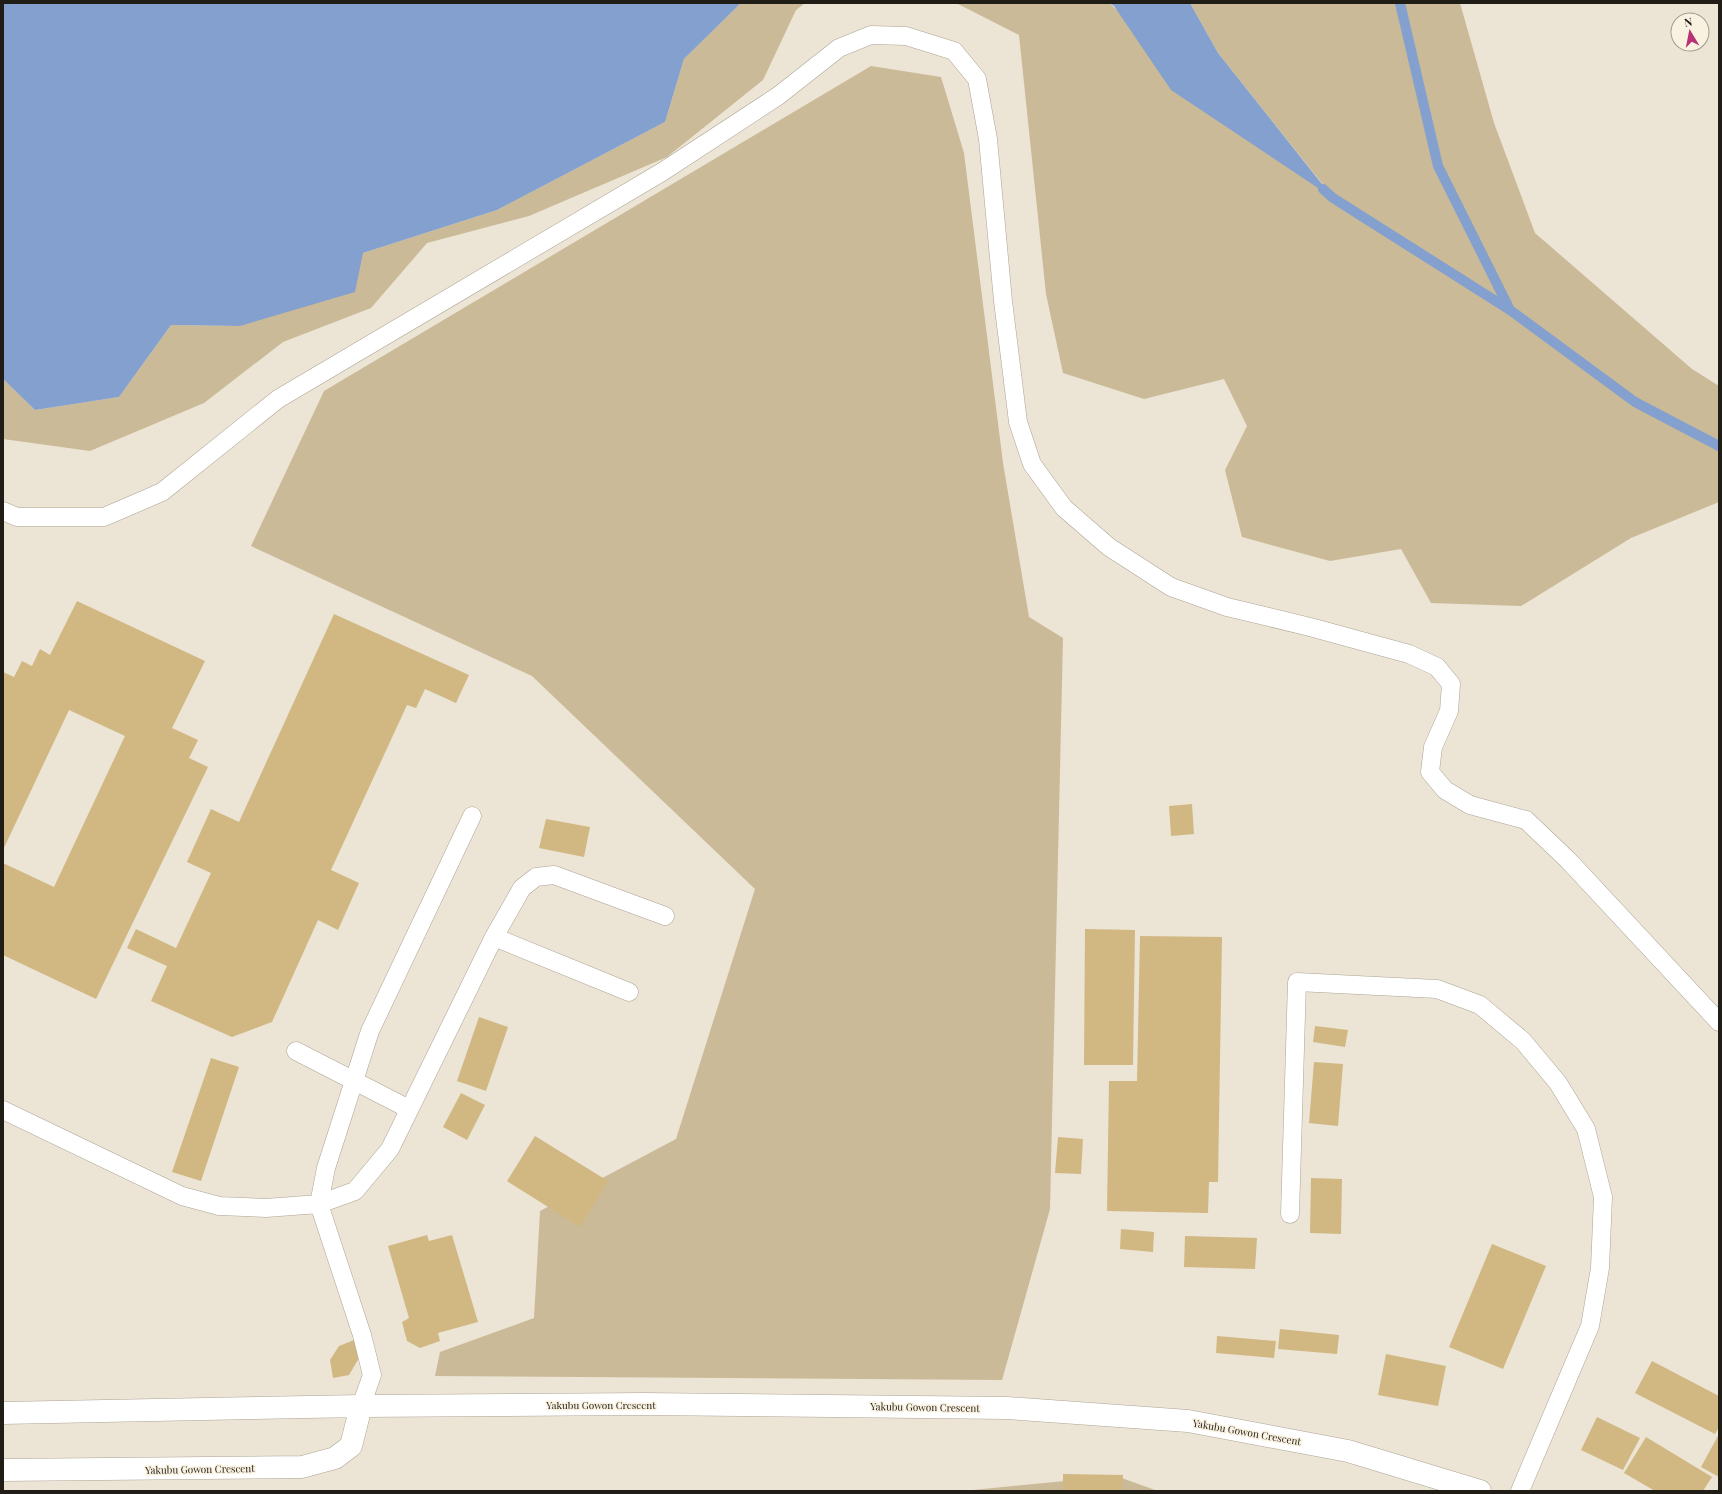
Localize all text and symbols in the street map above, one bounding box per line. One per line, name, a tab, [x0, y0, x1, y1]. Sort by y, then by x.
north arrow	[1670, 12, 1710, 52]
text: N	[1683, 14, 1693, 30]
street label: Yakubu Gowon Crescent	[545, 1398, 656, 1412]
street label: Yakubu Gowon Crescent	[869, 1399, 980, 1415]
street label: Yakubu Gowon Crescent	[1191, 1415, 1303, 1448]
street label: Yakubu Gowon Crescent	[144, 1461, 255, 1477]

